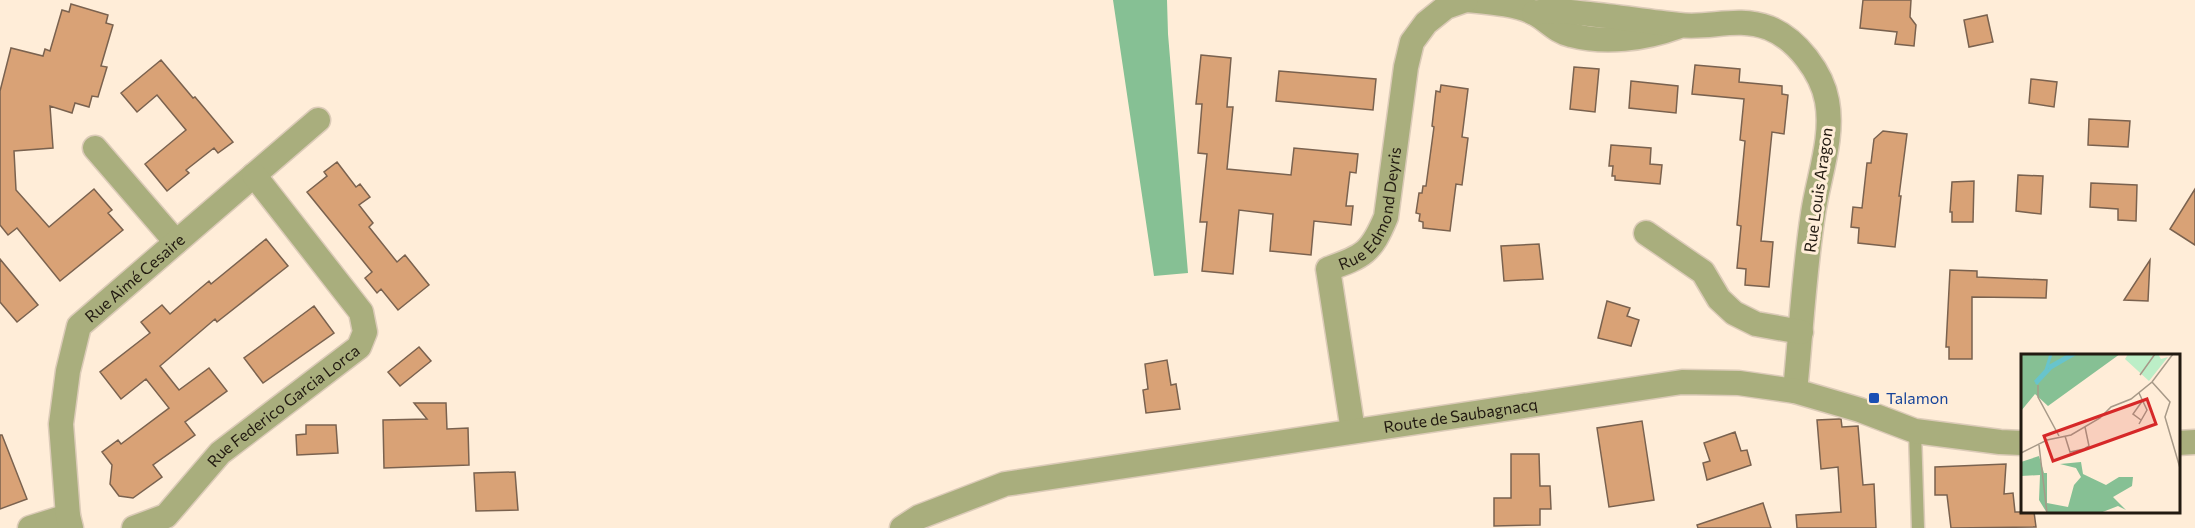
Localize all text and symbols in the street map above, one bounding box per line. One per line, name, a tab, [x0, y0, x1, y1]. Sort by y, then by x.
street label: Rue Louis Aragon	[1799, 126, 1836, 254]
street label: Rue Edmond Deyris	[1335, 146, 1404, 273]
street label: Rue Aimé Cesaire	[81, 229, 188, 326]
street label: Rue Federico Garcia Lorca	[203, 340, 363, 470]
inset map	[2021, 354, 2180, 513]
place label: Talamon	[1886, 388, 1948, 407]
marker: Talamon	[1867, 391, 1881, 405]
street label: Route de Saubagnacq	[1382, 394, 1539, 436]

